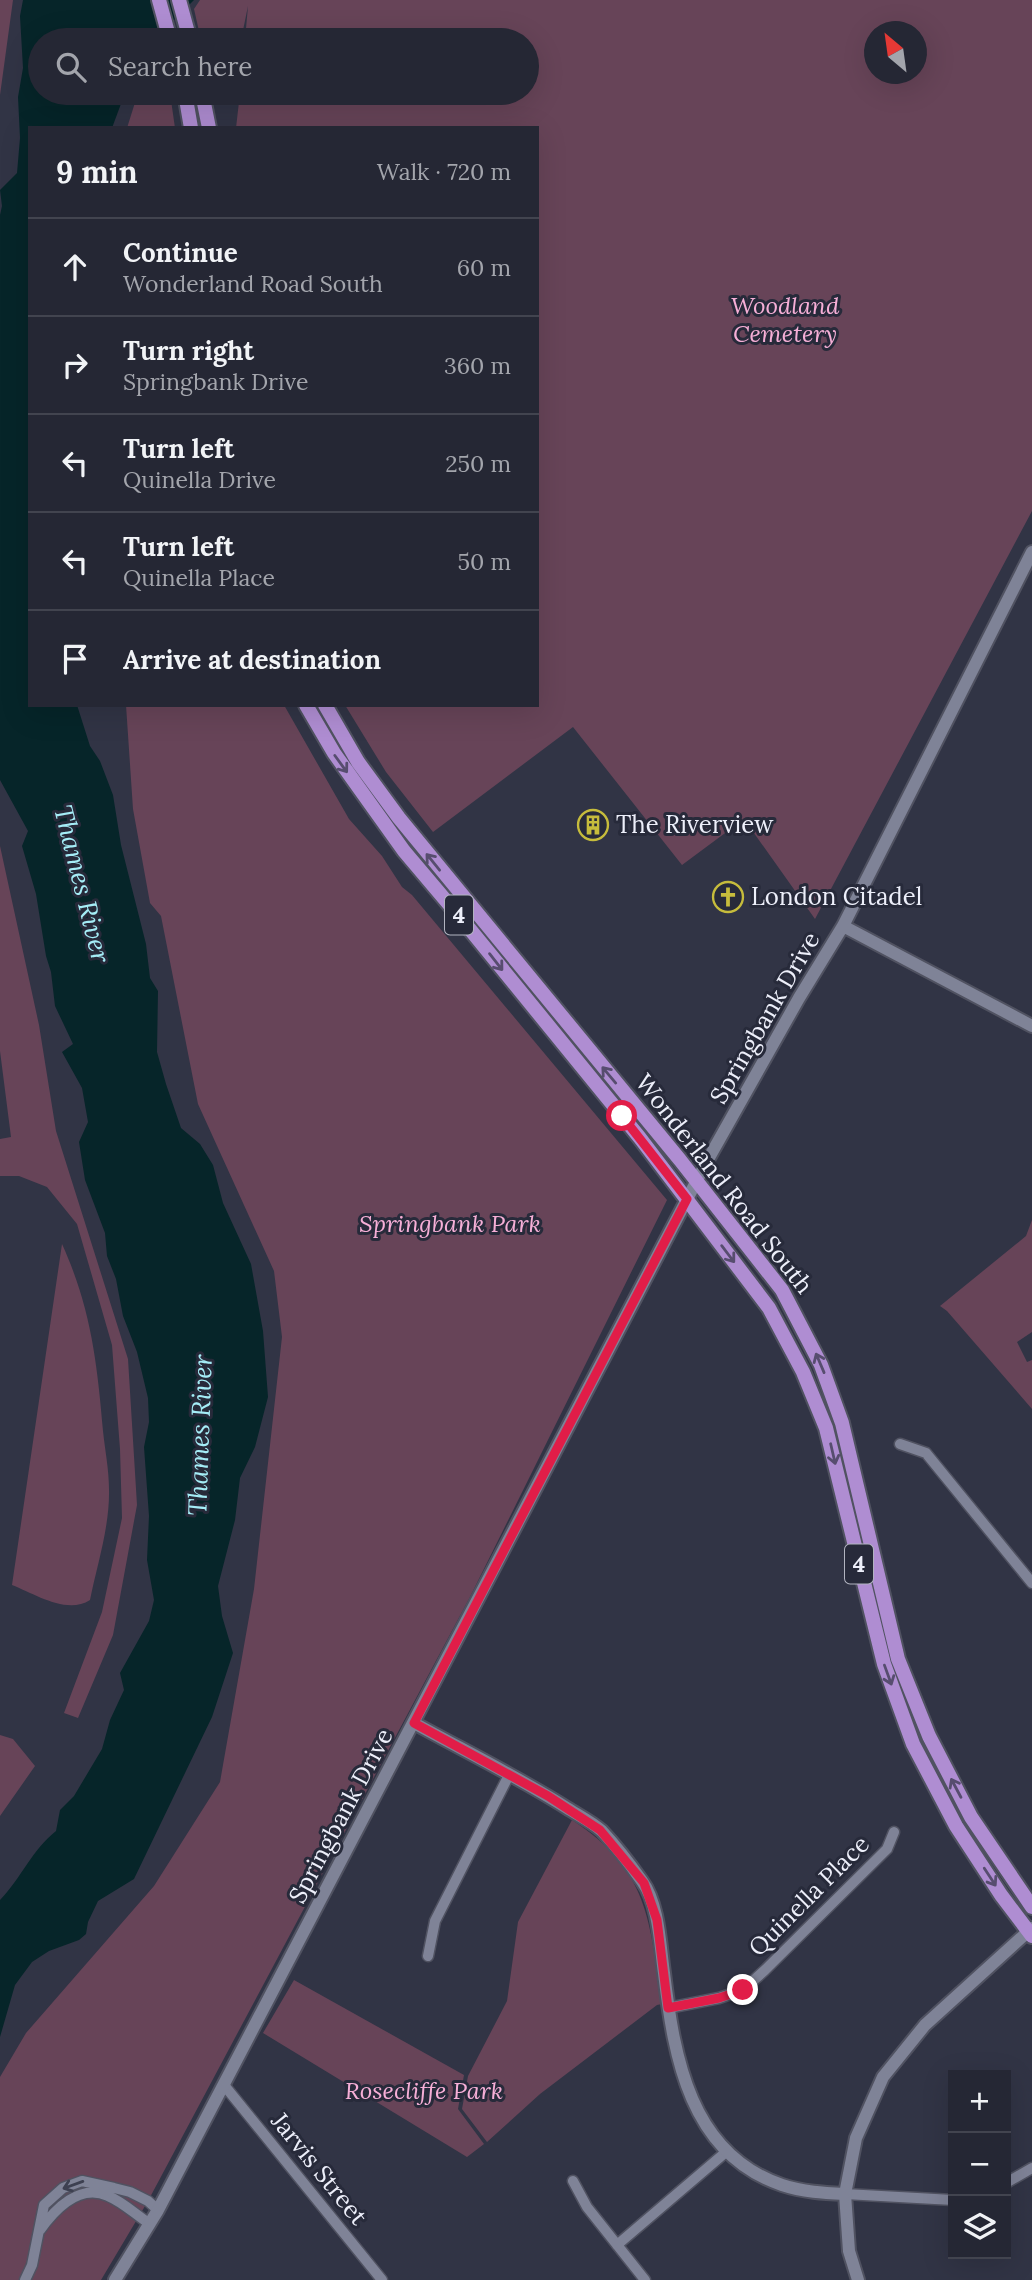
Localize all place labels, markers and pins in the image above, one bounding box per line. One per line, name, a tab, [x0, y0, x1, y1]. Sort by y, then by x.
building icon: The Riverview	[576, 808, 610, 842]
place label: The Riverview	[616, 809, 774, 840]
church icon: London Citadel	[711, 880, 745, 914]
place label: London Citadel	[751, 881, 922, 912]

